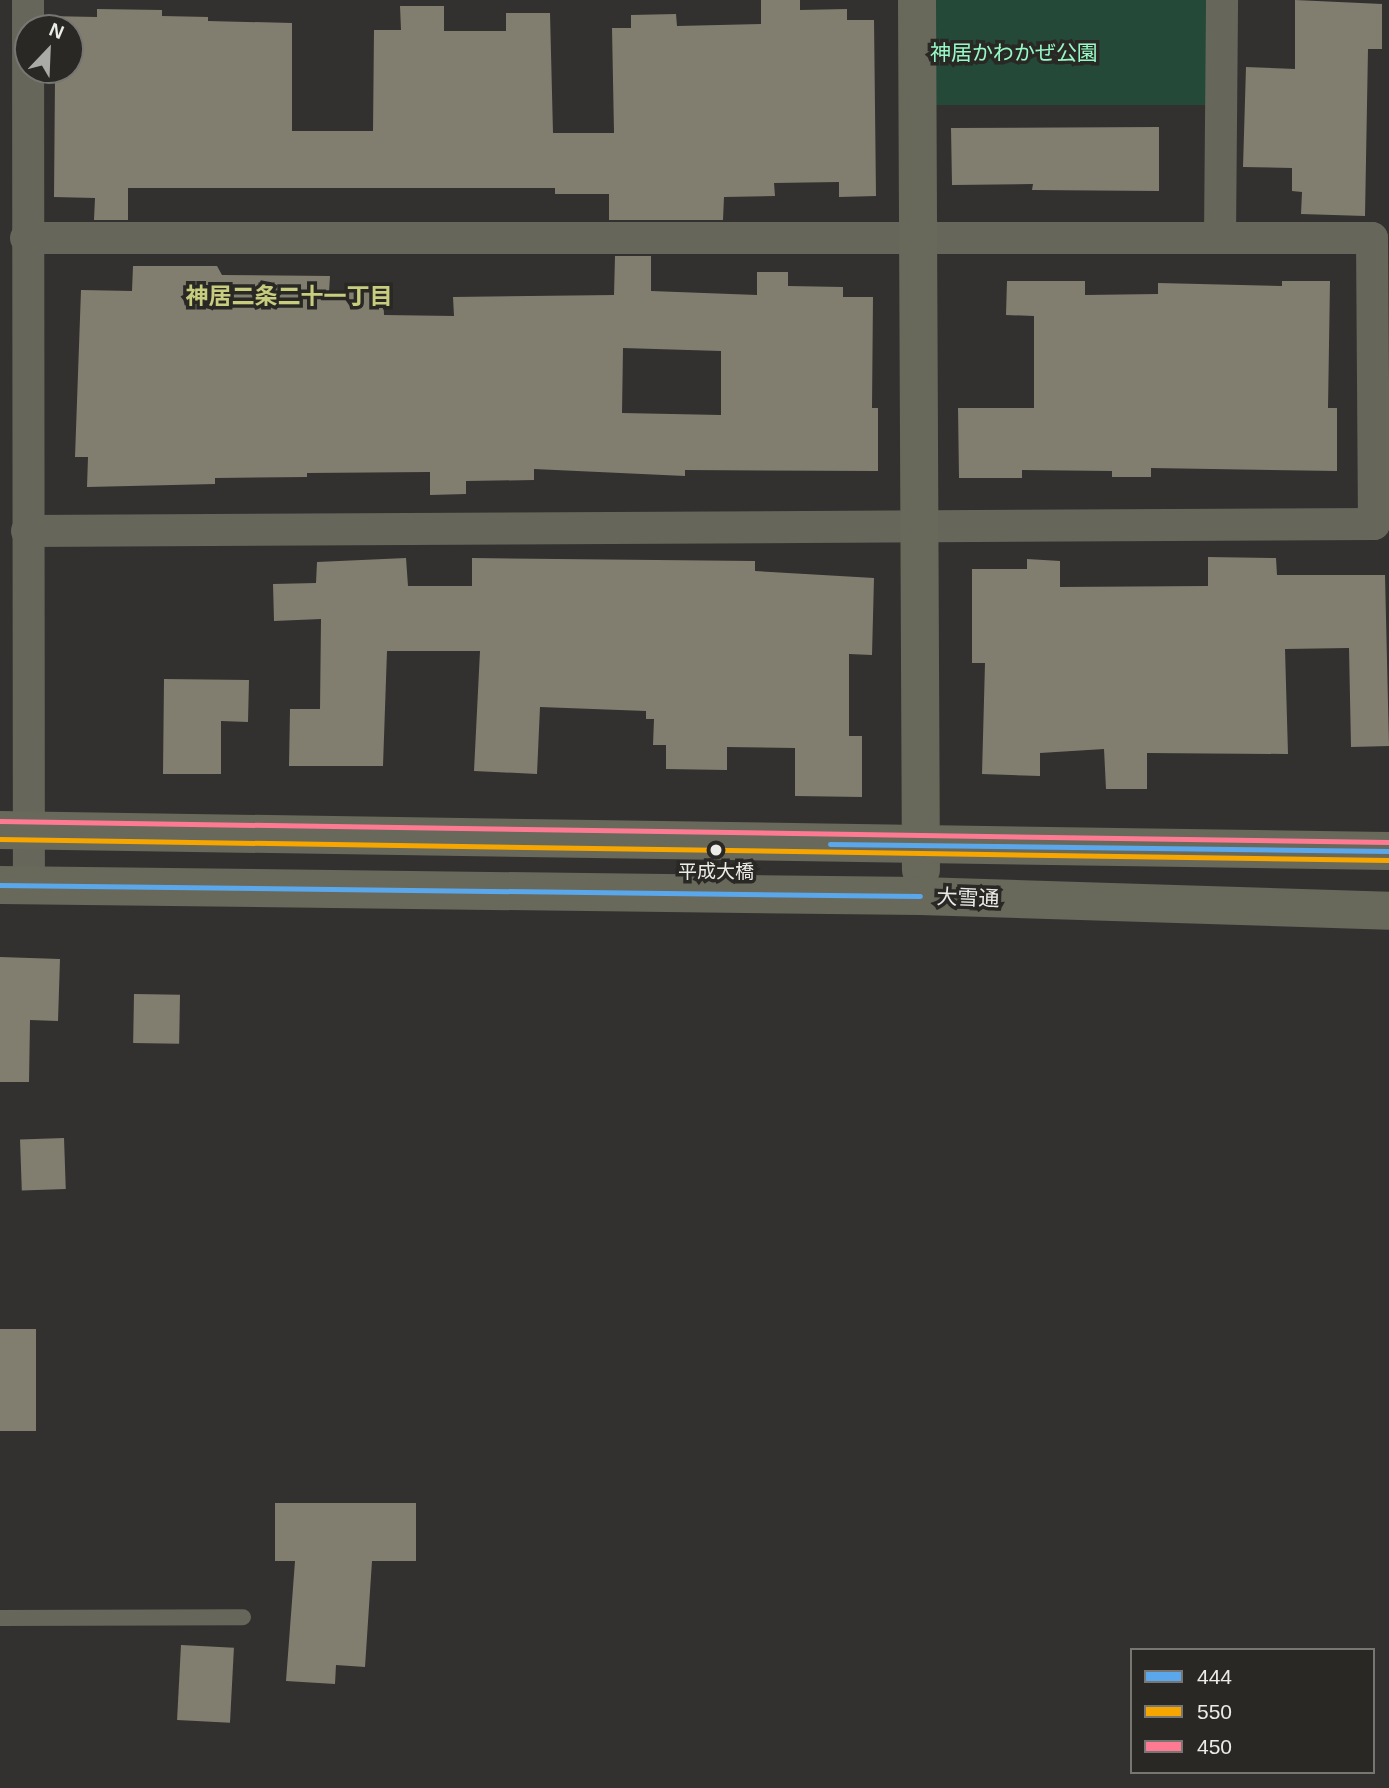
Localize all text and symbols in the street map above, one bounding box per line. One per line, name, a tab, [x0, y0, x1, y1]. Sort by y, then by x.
north arrow	[14, 14, 84, 84]
text: N	[46, 19, 67, 43]
park label: 神居かわかぜ公園	[930, 40, 1098, 66]
district label: 神居二条二十一丁目	[186, 282, 392, 310]
marker: 平成大橋	[709, 843, 723, 857]
place label: 平成大橋	[678, 861, 754, 883]
street label: 大雪通	[936, 884, 1000, 912]
legend	[1130, 1648, 1375, 1774]
text: 444	[1197, 1665, 1232, 1688]
text: 550	[1197, 1700, 1232, 1723]
text: 450	[1197, 1735, 1232, 1758]

